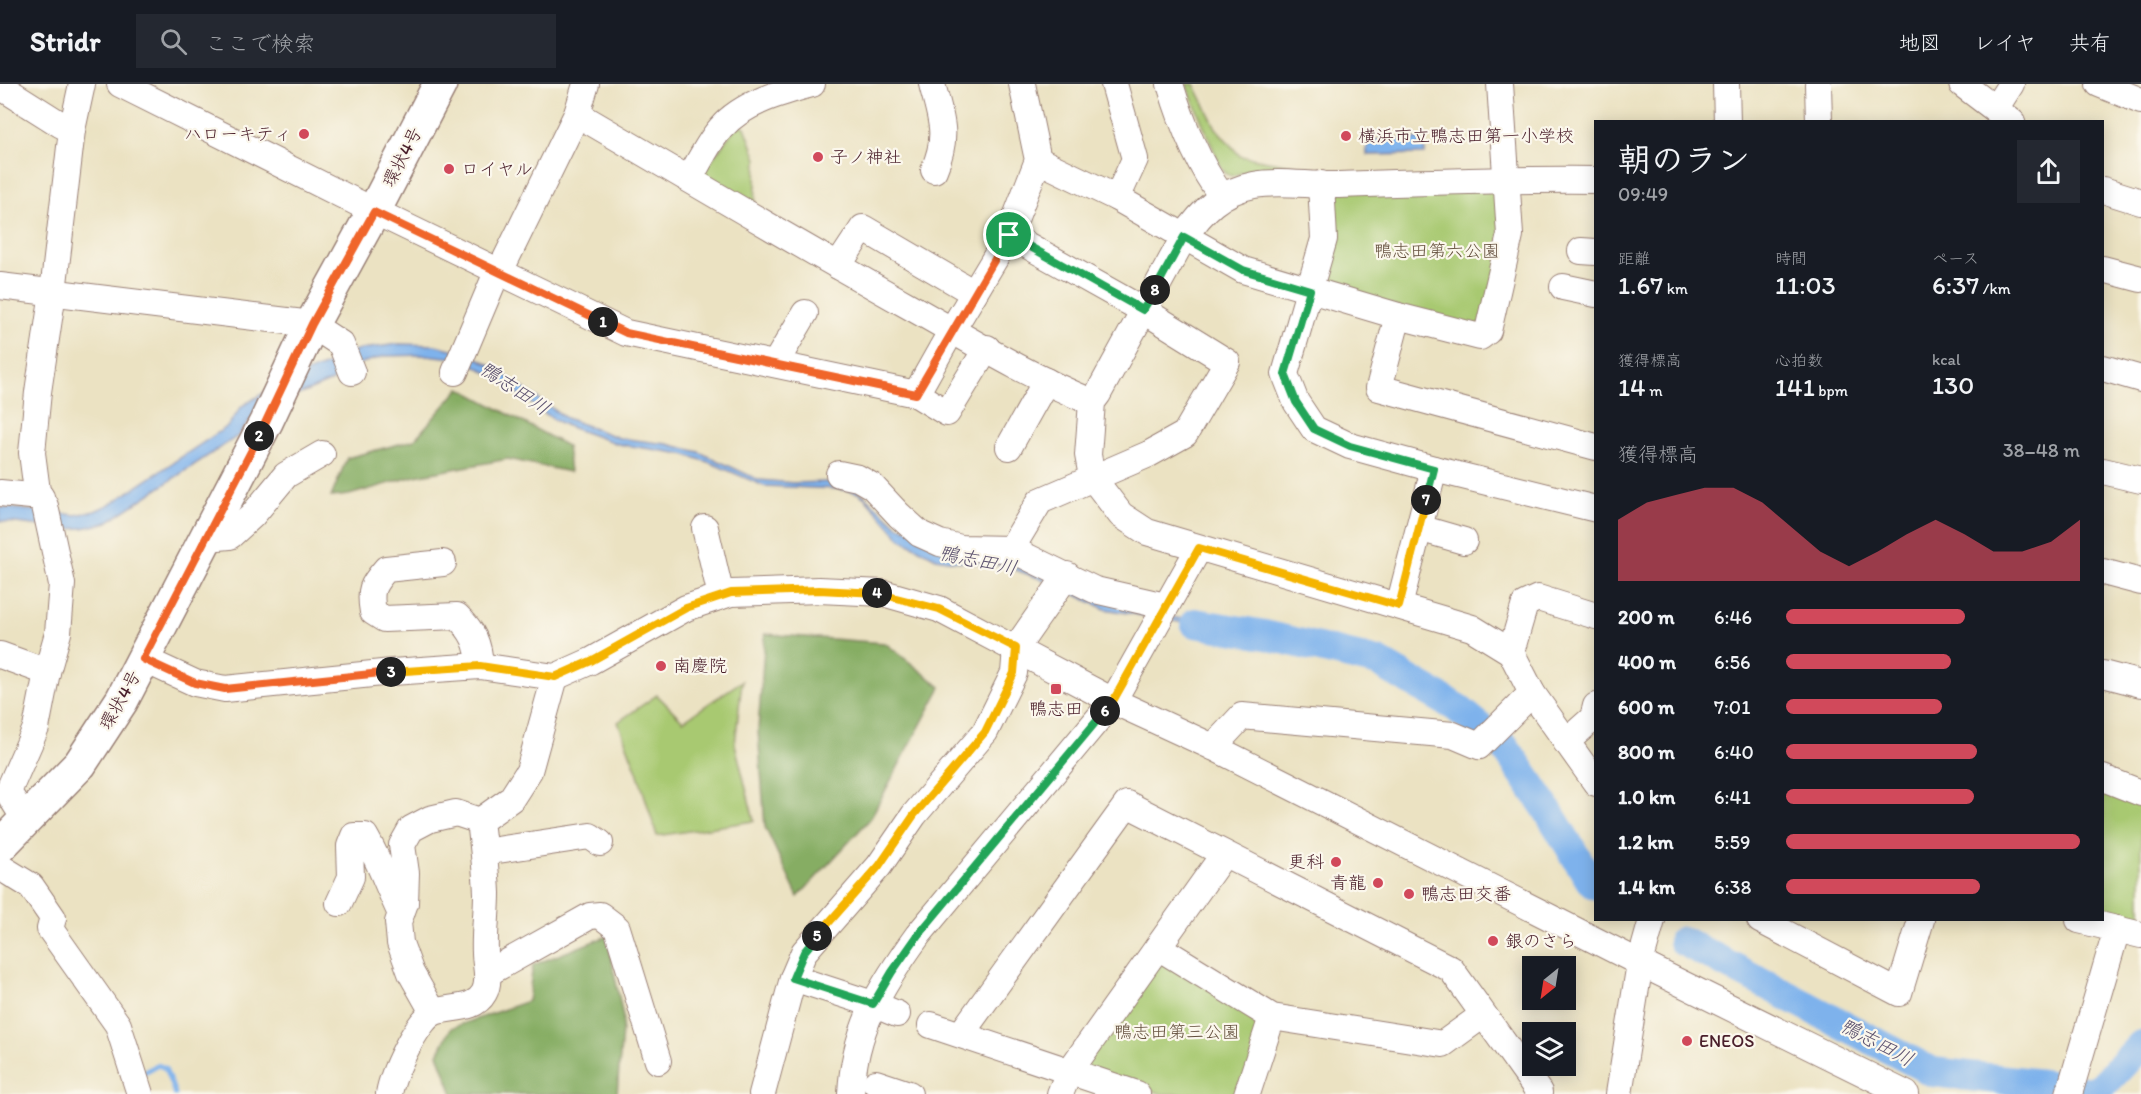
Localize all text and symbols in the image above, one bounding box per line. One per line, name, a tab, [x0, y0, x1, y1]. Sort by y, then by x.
search box	[136, 14, 556, 68]
text: Stridr	[30, 24, 100, 58]
icon: search	[157, 25, 190, 58]
text: ここで検索	[205, 30, 315, 57]
text: 地図	[1899, 30, 1941, 55]
text: レイヤ	[1974, 30, 2036, 55]
text: 共有	[2069, 30, 2111, 55]
place label: ハローキティ	[184, 123, 292, 145]
street label: 環状4号	[377, 123, 427, 191]
place label: 横浜市立鴨志田第一小学校	[1358, 125, 1574, 147]
marker: ハローキティ	[297, 127, 311, 141]
marker: 横浜市立鴨志田第一小学校	[1339, 129, 1353, 143]
text: 朝のラン	[1618, 140, 1750, 179]
button: share	[2017, 140, 2080, 203]
place label: 子ノ神社	[830, 146, 902, 168]
marker: 子ノ神社	[811, 150, 825, 164]
place label: ロイヤル	[461, 158, 533, 180]
marker: ロイヤル	[442, 162, 456, 176]
text: 09:49	[1618, 182, 1668, 206]
pin	[983, 209, 1034, 260]
icon: arrive	[992, 218, 1025, 251]
park label: 鴨志田第六公園	[1374, 240, 1500, 262]
text: 距離	[1618, 249, 1650, 268]
text: 時間	[1775, 249, 1807, 268]
text: ペース	[1932, 249, 1979, 268]
text: 1.67	[1618, 269, 1663, 301]
text: 11:03	[1775, 269, 1836, 301]
text: 6:37	[1932, 269, 1979, 301]
pin: 8	[1140, 275, 1170, 305]
text: km	[1663, 279, 1688, 298]
text: /km	[1979, 279, 2011, 298]
text: 8	[1151, 280, 1159, 299]
pin: 1	[588, 307, 618, 337]
text: 1	[599, 312, 607, 331]
text: kcal	[1932, 350, 1960, 369]
text: 獲得標高	[1618, 351, 1682, 370]
text: 心拍数	[1775, 351, 1823, 370]
water label: 鴨志田川	[475, 356, 555, 420]
text: 130	[1932, 369, 1974, 401]
text: 14	[1618, 371, 1646, 403]
text: 141	[1775, 371, 1815, 403]
text: m	[1646, 381, 1663, 400]
text: bpm	[1815, 381, 1848, 400]
pin: 2	[244, 421, 274, 451]
text: 2	[255, 426, 263, 445]
text: 38–48 m	[2003, 438, 2080, 462]
text: 獲得標高	[1618, 442, 1698, 466]
pin: 7	[1411, 485, 1441, 515]
text: 7	[1422, 490, 1430, 509]
water label: 鴨志田川	[936, 540, 1020, 580]
pin: 4	[862, 578, 892, 608]
text: 4	[872, 583, 882, 602]
text: 200 m	[1618, 605, 1674, 629]
text: 6:46	[1714, 605, 1752, 629]
text: 400 m	[1618, 650, 1676, 674]
text: 6:56	[1714, 650, 1751, 674]
place label: 南慶院	[673, 655, 727, 677]
pin: 3	[376, 657, 406, 687]
marker: 南慶院	[654, 659, 668, 673]
text: 3	[387, 662, 395, 681]
street label: 環状4号	[95, 666, 145, 734]
marker: 鴨志田	[1049, 682, 1063, 696]
text: 600 m	[1618, 695, 1675, 719]
text: 7:01	[1714, 695, 1750, 719]
pin: 6	[1090, 696, 1120, 726]
place label: 鴨志田	[1029, 698, 1083, 720]
text: 6	[1101, 701, 1109, 720]
text: 800 m	[1618, 740, 1675, 764]
text: 6:40	[1714, 740, 1754, 764]
text: 1.0 km	[1618, 785, 1675, 809]
text: 6:41	[1714, 785, 1751, 809]
text: 1.2 km	[1618, 830, 1674, 854]
text: 5:59	[1714, 830, 1750, 854]
place label: 更科	[1288, 851, 1324, 873]
marker: 更科	[1329, 855, 1343, 869]
place label: 青龍	[1330, 872, 1366, 894]
text: 1.4 km	[1618, 875, 1675, 899]
text: 6:38	[1714, 875, 1751, 899]
marker: 青龍	[1371, 876, 1385, 890]
place label: 鴨志田交番	[1421, 883, 1511, 905]
marker: 鴨志田交番	[1402, 887, 1416, 901]
pin: 5	[802, 921, 832, 951]
text: 5	[813, 926, 821, 945]
place label: 銀のさら	[1505, 930, 1577, 952]
marker: 銀のさら	[1486, 934, 1500, 948]
north arrow	[1522, 956, 1576, 1010]
map controls	[1522, 956, 1576, 1076]
water label: 鴨志田川	[1836, 1013, 1918, 1071]
park label: 鴨志田第三公園	[1114, 1021, 1240, 1043]
button: layers	[1522, 1022, 1576, 1076]
place label: ENEOS	[1699, 1030, 1754, 1052]
marker: ENEOS	[1680, 1034, 1694, 1048]

